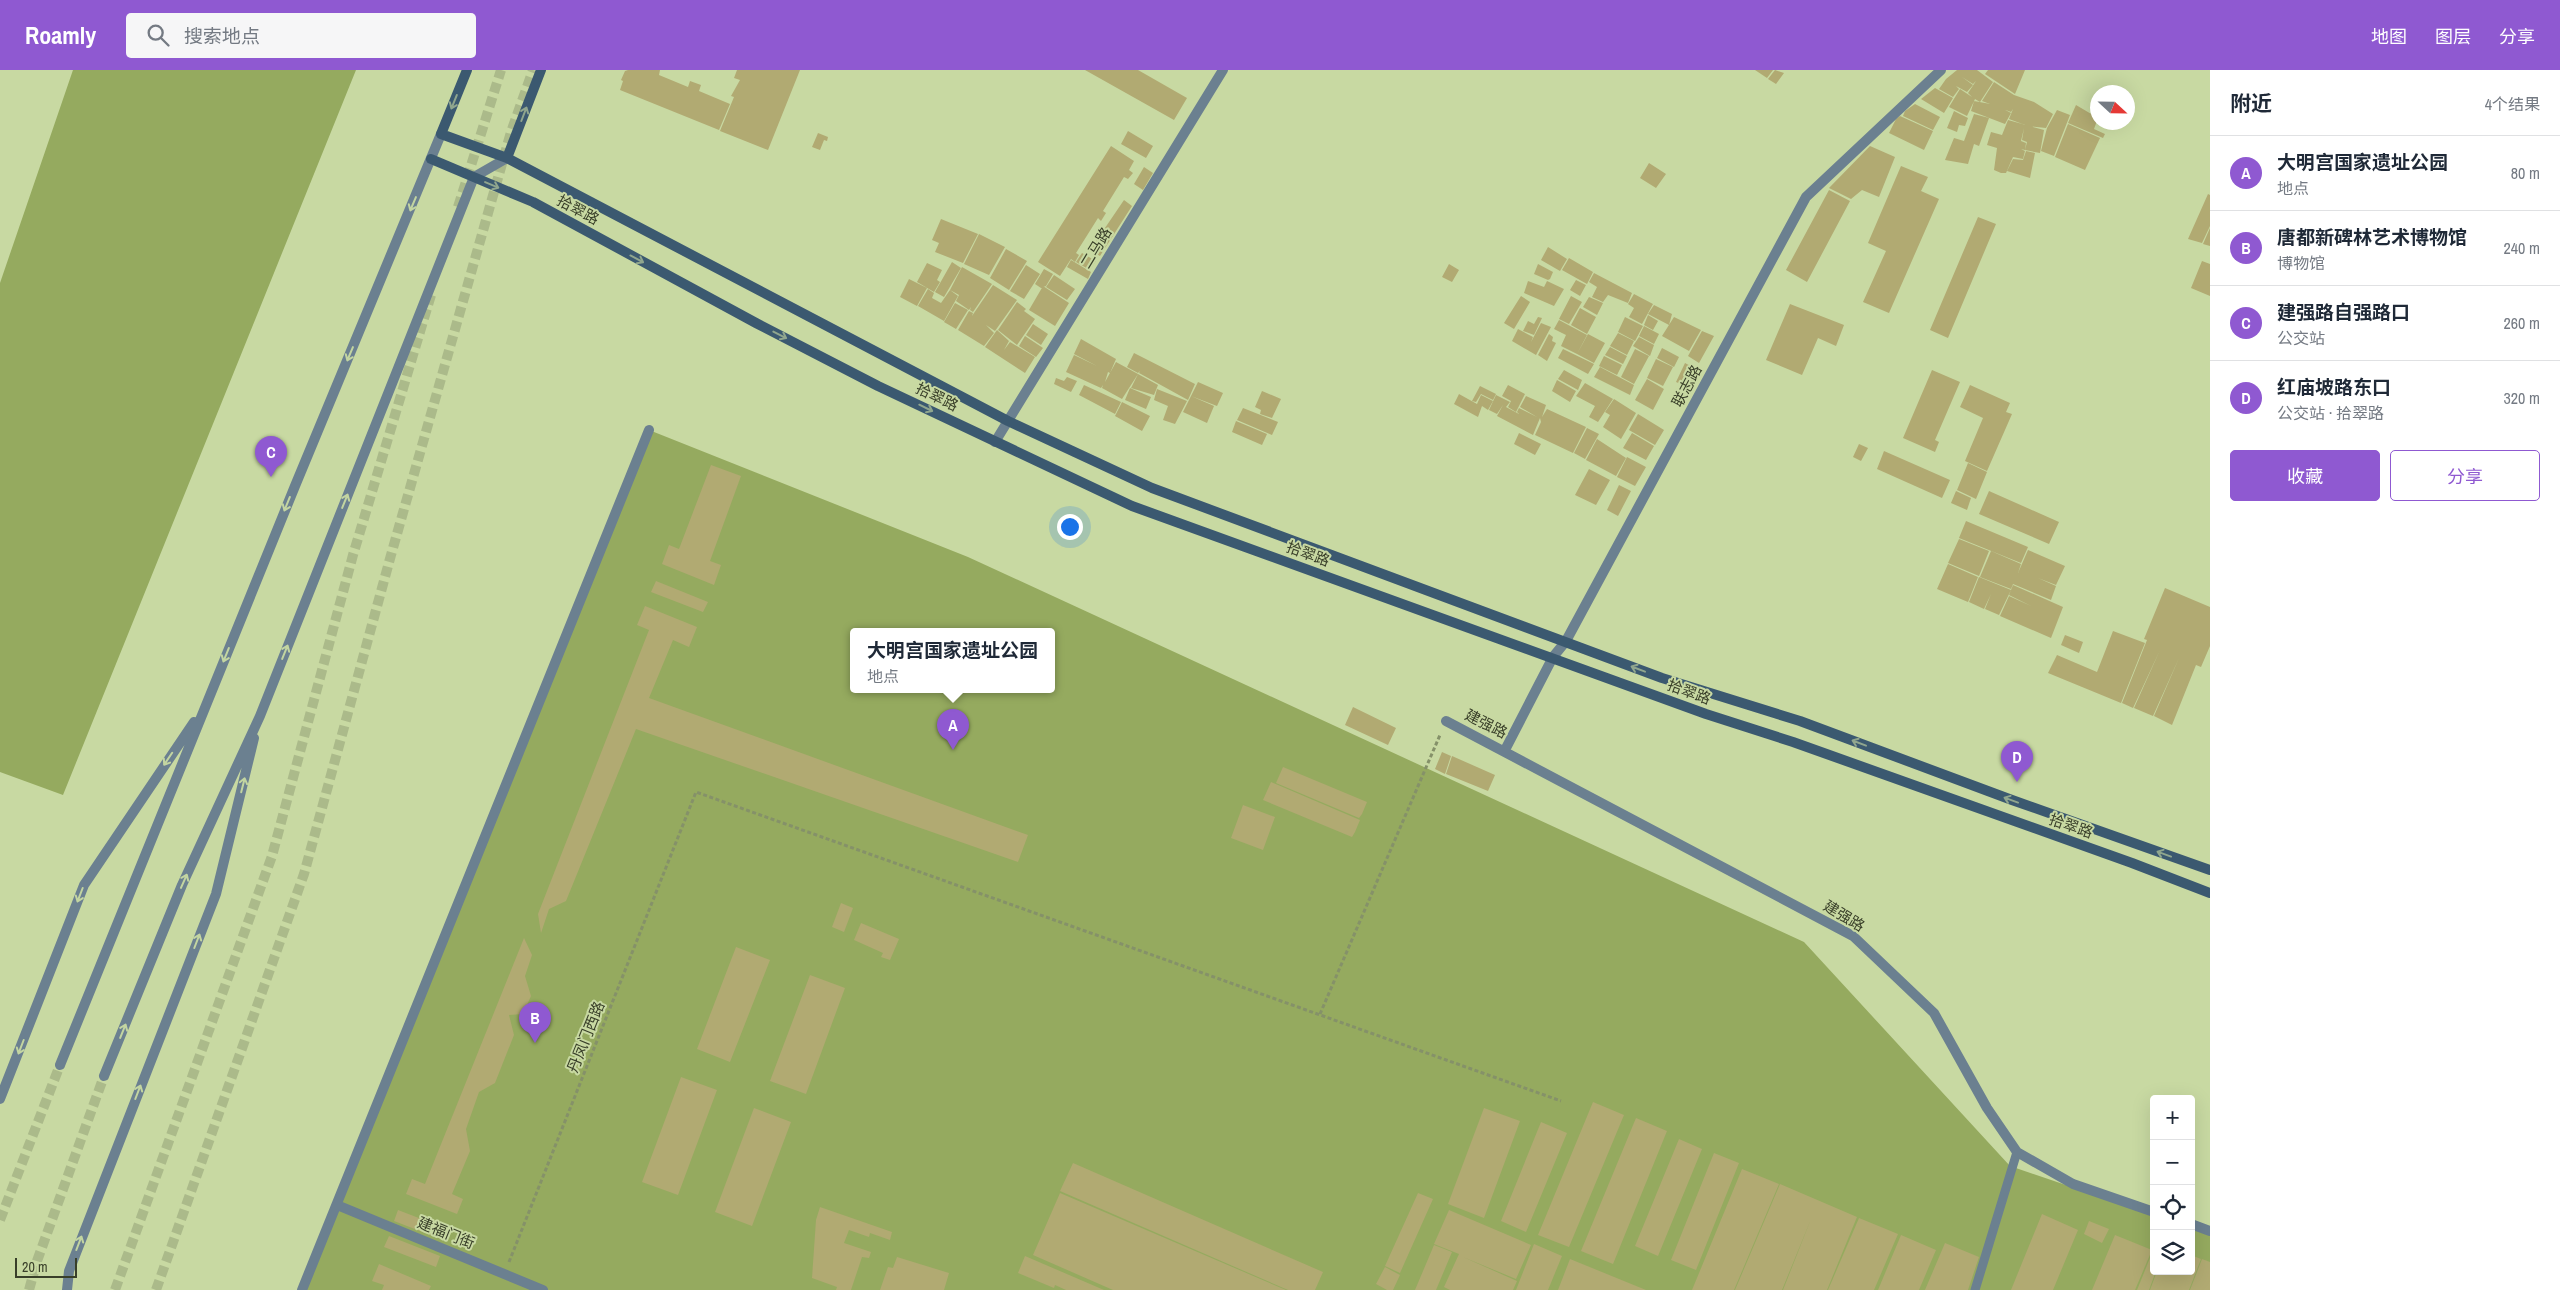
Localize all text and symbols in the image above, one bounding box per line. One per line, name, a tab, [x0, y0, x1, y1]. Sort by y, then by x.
search box	[126, 13, 476, 58]
text: Roamly	[25, 19, 96, 51]
icon: search	[144, 21, 172, 49]
text: 搜索地点	[184, 23, 260, 49]
text: 地图	[2371, 24, 2407, 49]
text: 图层	[2435, 24, 2471, 49]
text: 分享	[2499, 24, 2535, 49]
north arrow	[2090, 85, 2135, 130]
text: 附近	[2230, 89, 2272, 118]
text: 4个结果	[2485, 93, 2540, 115]
one-way arrow	[449, 94, 459, 109]
one-way arrow	[520, 107, 529, 122]
text: 大明宫国家遗址公园	[2277, 149, 2448, 175]
text: A	[2241, 162, 2251, 184]
text: 80 m	[2511, 162, 2540, 184]
text: 地点	[2277, 177, 2309, 199]
one-way arrow	[484, 181, 499, 191]
street label: 拾翠路	[553, 190, 603, 229]
one-way arrow	[407, 196, 417, 211]
street label: 二马路	[1075, 223, 1116, 272]
text: 唐都新碑林艺术博物馆	[2277, 224, 2467, 250]
text: B	[2241, 237, 2251, 259]
text: 240 m	[2504, 237, 2540, 259]
text: 博物馆	[2277, 252, 2325, 274]
one-way arrow	[629, 254, 644, 264]
text: 建强路自强路口	[2277, 299, 2410, 325]
text: C	[2241, 312, 2251, 334]
text: 260 m	[2504, 312, 2540, 334]
text: 公交站	[2277, 327, 2325, 349]
one-way arrow	[773, 330, 788, 340]
one-way arrow	[344, 346, 354, 361]
street label: 联志路	[1667, 361, 1706, 411]
text: 红庙坡路东口	[2277, 374, 2391, 400]
street label: 拾翠路	[912, 377, 962, 416]
text: D	[2241, 387, 2251, 409]
text: 320 m	[2504, 387, 2540, 409]
text: 公交站 · 拾翠路	[2277, 402, 2384, 424]
one-way arrow	[918, 404, 933, 414]
pin: C	[255, 436, 287, 477]
button: 收藏	[2230, 450, 2380, 501]
button: 分享	[2390, 450, 2540, 501]
one-way arrow	[341, 494, 351, 509]
one-way arrow	[282, 496, 291, 511]
your location	[1057, 514, 1083, 540]
street label: 拾翠路	[1283, 536, 1333, 571]
popup	[850, 628, 1055, 693]
text: 大明宫国家遗址公园	[867, 637, 1038, 663]
one-way arrow	[281, 645, 291, 660]
one-way arrow	[220, 647, 230, 662]
one-way arrow	[1631, 664, 1647, 673]
text: 地点	[867, 665, 899, 687]
street label: 拾翠路	[1664, 674, 1714, 709]
street label: 建强路	[1461, 704, 1511, 743]
pin: A	[937, 709, 969, 750]
one-way arrow	[1851, 738, 1867, 747]
pin: D	[2001, 741, 2033, 782]
one-way arrow	[163, 752, 173, 766]
one-way arrow	[239, 777, 248, 793]
one-way arrow	[2004, 795, 2019, 804]
street label: 拾翠路	[2046, 808, 2096, 843]
one-way arrow	[2157, 849, 2172, 858]
one-way arrow	[179, 873, 189, 888]
one-way arrow	[75, 887, 84, 903]
street label: 建强路	[1820, 895, 1869, 936]
one-way arrow	[194, 933, 203, 948]
street label: 丹凤门西路	[562, 998, 609, 1076]
pin: B	[519, 1002, 551, 1043]
one-way arrow	[118, 1024, 128, 1039]
one-way arrow	[15, 1039, 25, 1054]
one-way arrow	[134, 1085, 144, 1100]
map controls	[2150, 1095, 2195, 1275]
button: +	[2150, 1095, 2195, 1140]
button: −	[2150, 1140, 2195, 1185]
button: locate	[2150, 1185, 2195, 1230]
street label: 建福门街	[414, 1212, 478, 1254]
button: layers	[2150, 1230, 2195, 1275]
one-way arrow	[76, 1236, 85, 1251]
scale bar	[15, 1255, 78, 1278]
text: 20 m	[22, 1258, 48, 1276]

